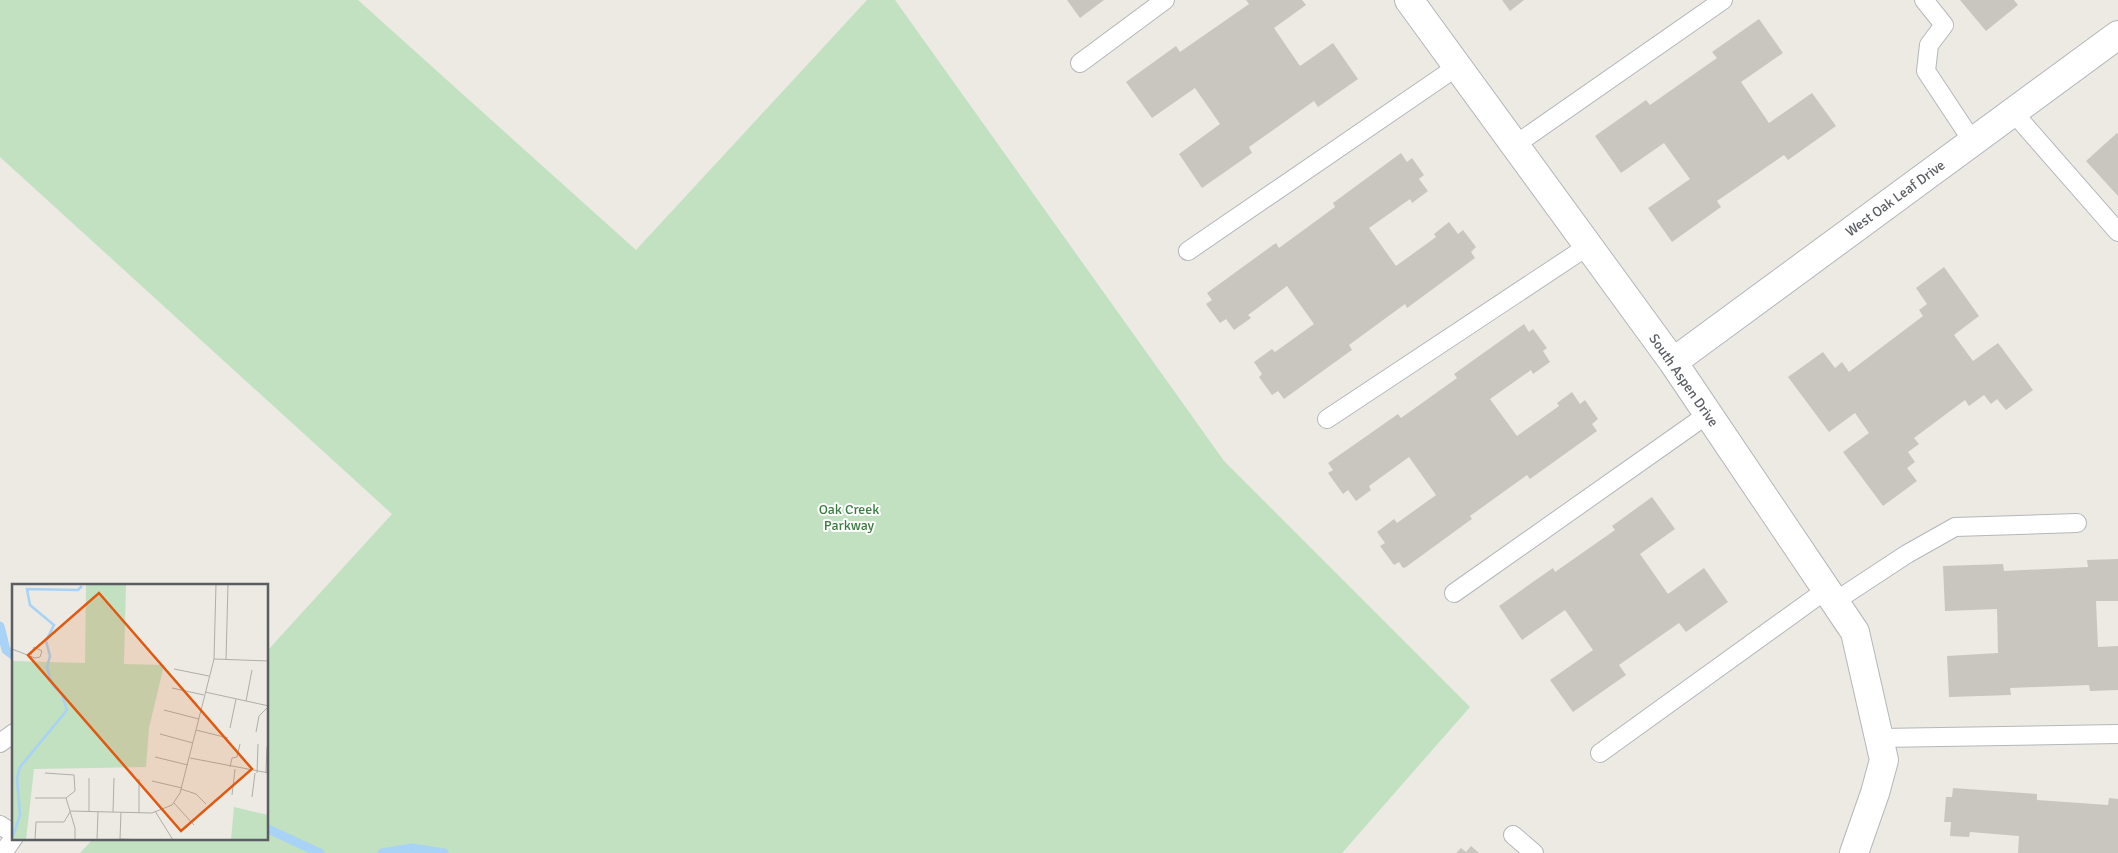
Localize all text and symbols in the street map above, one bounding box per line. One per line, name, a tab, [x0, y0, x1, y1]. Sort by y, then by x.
street label: West Oak Leaf Drive	[1842, 157, 1948, 240]
street label: South Aspen Drive	[1645, 331, 1722, 430]
park label: Oak Creek Parkway	[819, 501, 879, 534]
inset map	[12, 584, 269, 840]

